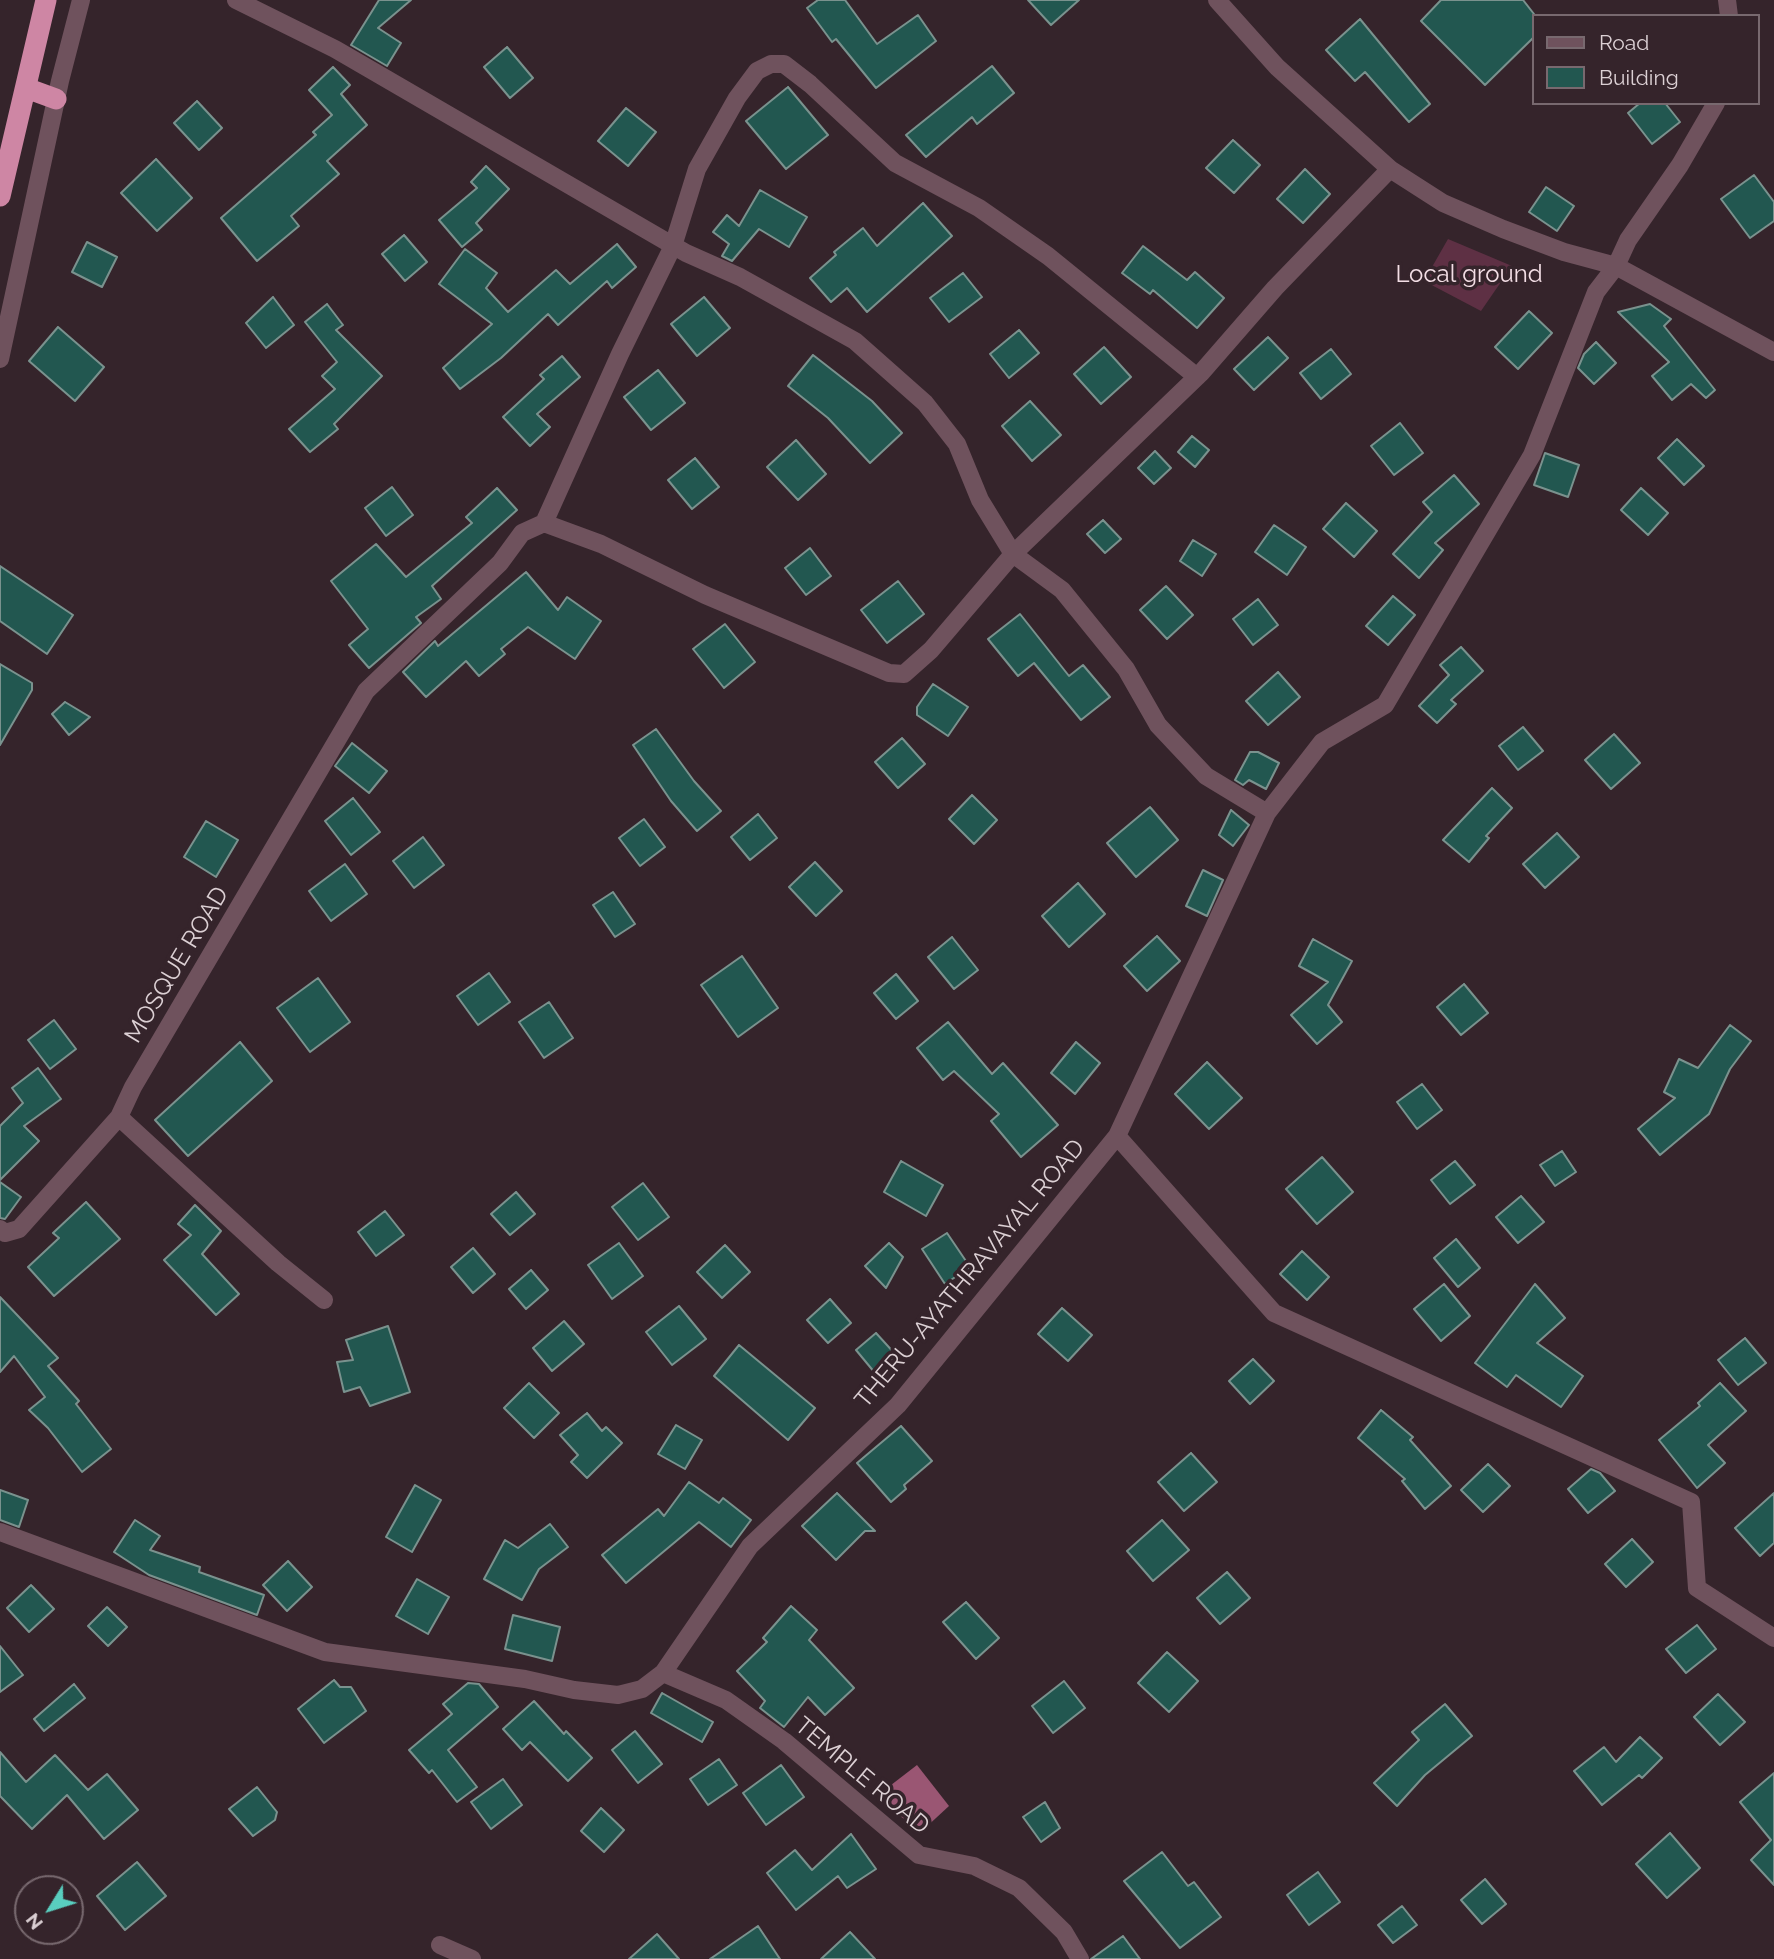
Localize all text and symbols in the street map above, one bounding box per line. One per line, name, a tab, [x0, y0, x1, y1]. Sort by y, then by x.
legend	[1532, 14, 1760, 105]
text: Road	[1599, 30, 1649, 55]
text: Building	[1599, 65, 1679, 90]
park label: Local ground	[1395, 261, 1543, 289]
street label: MOSQUE ROAD	[119, 882, 235, 1048]
street label: THERU-AYATHRAVAYAL ROAD	[849, 1134, 1091, 1414]
street label: TEMPLE ROAD	[789, 1711, 935, 1841]
north arrow	[14, 1875, 84, 1945]
text: N	[21, 1909, 47, 1934]

